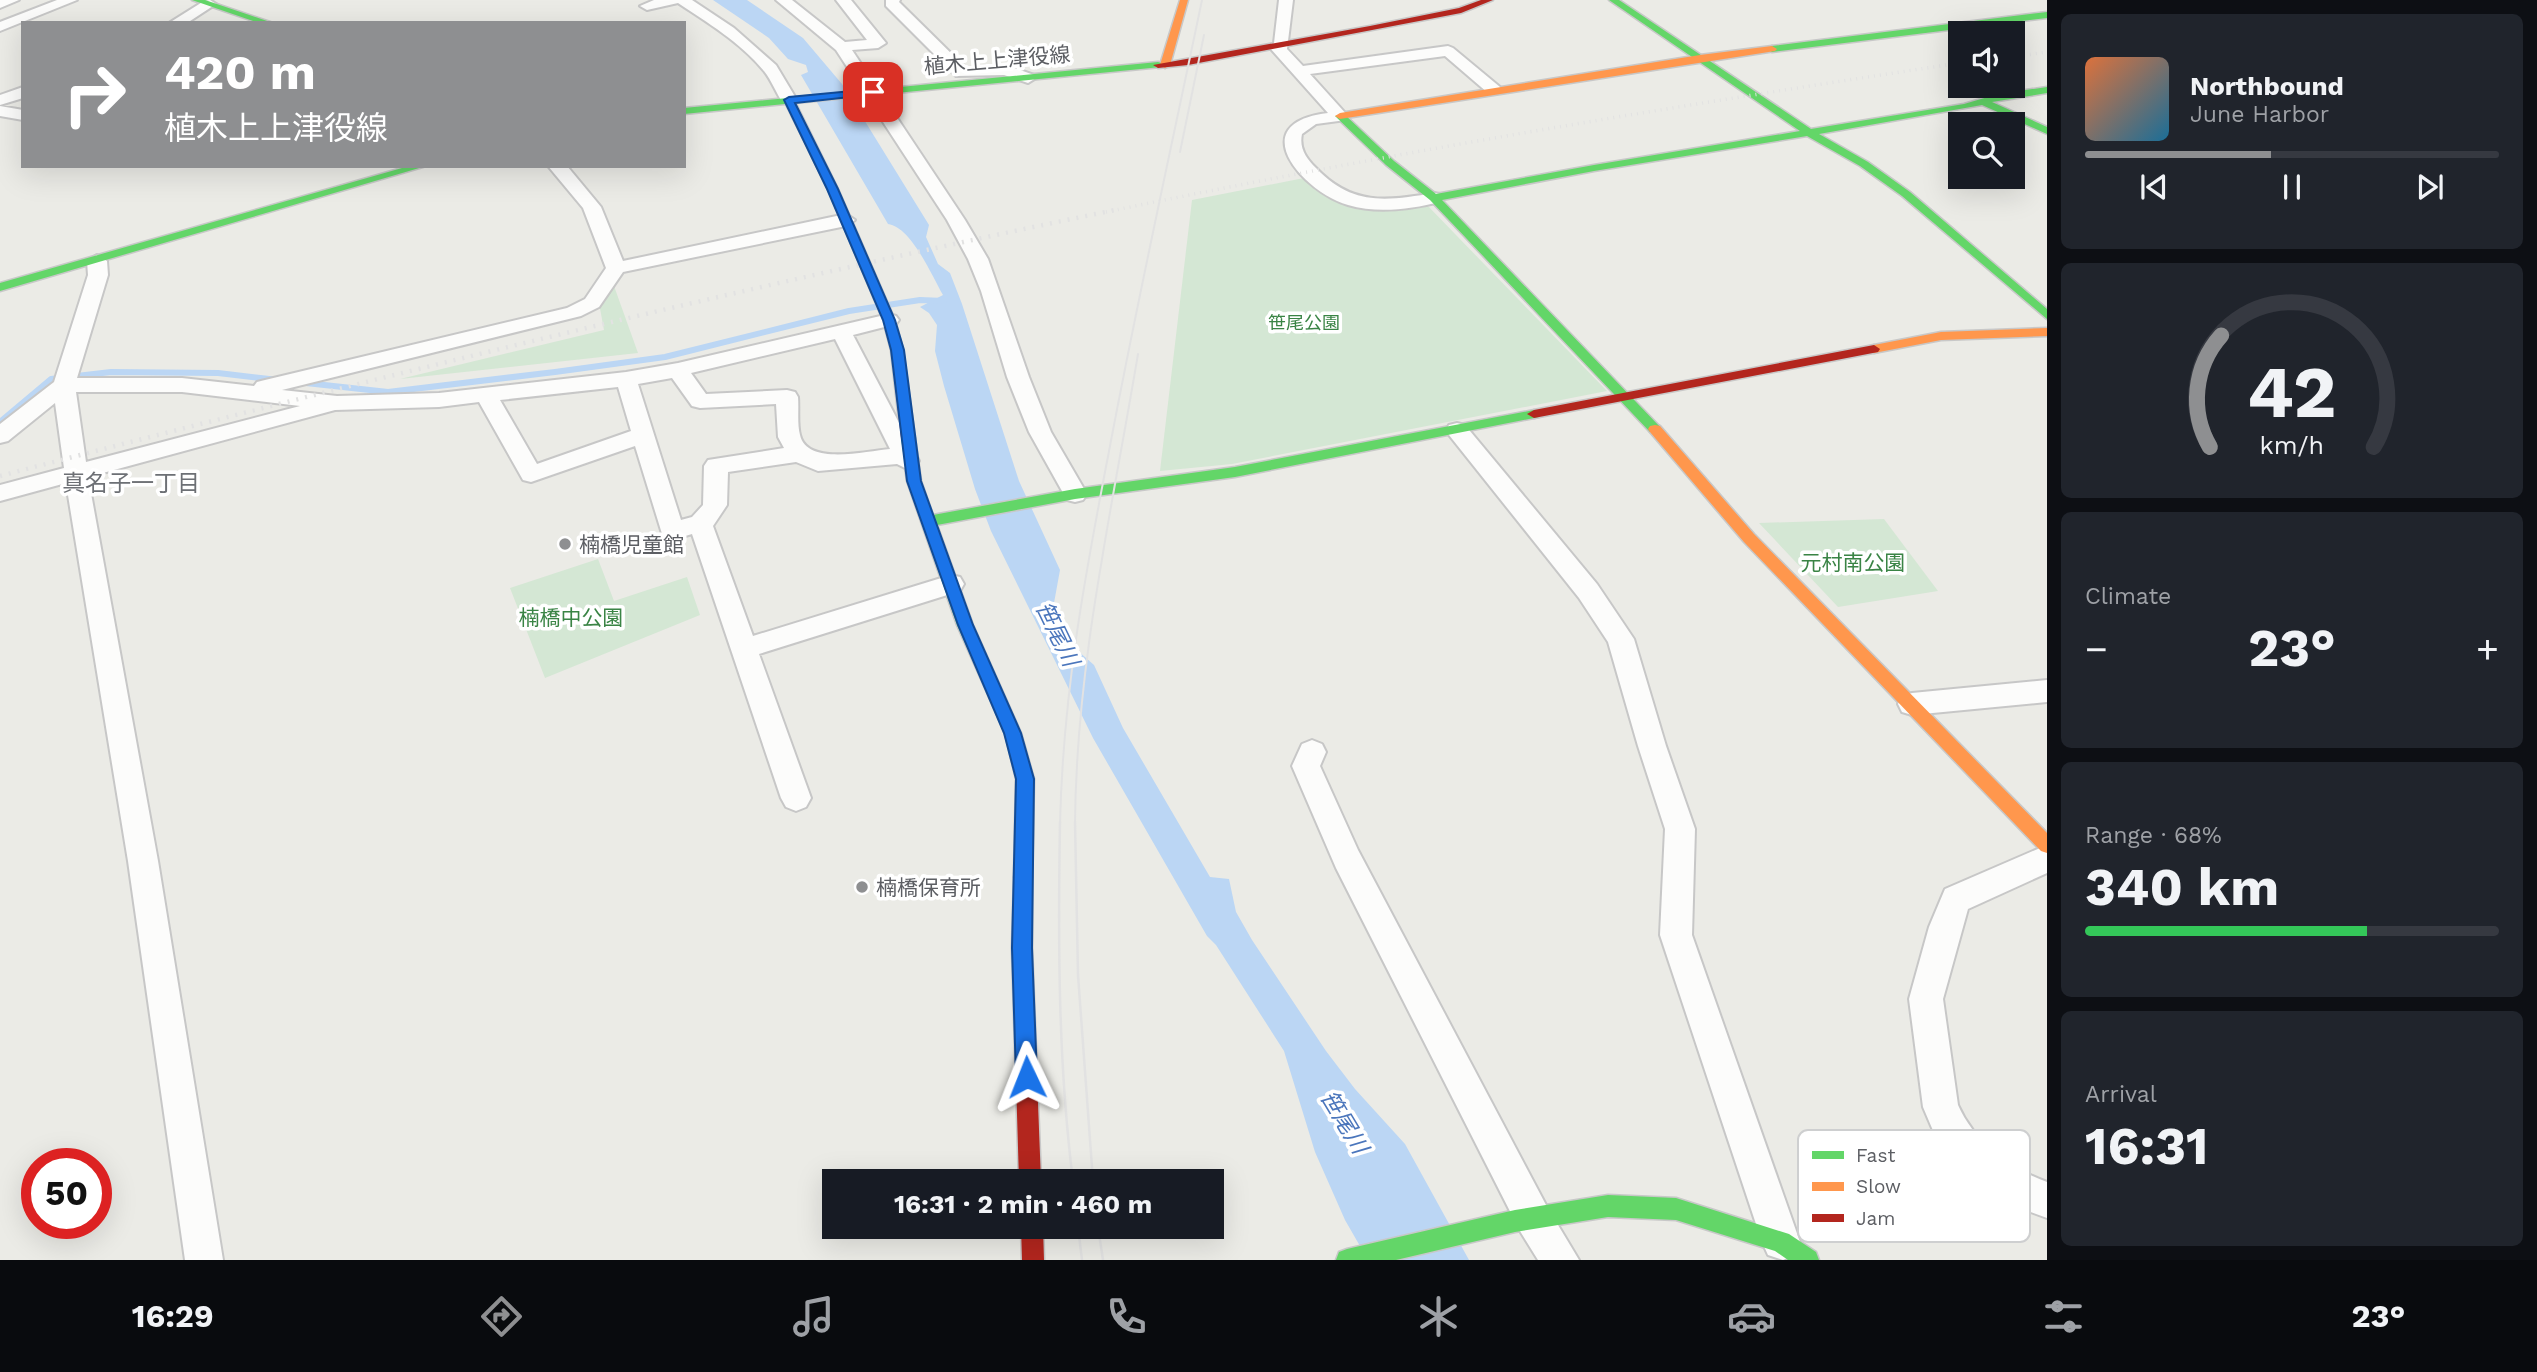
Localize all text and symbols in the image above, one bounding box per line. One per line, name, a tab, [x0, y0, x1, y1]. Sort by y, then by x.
map controls	[1948, 21, 2025, 189]
button: sound	[1948, 21, 2025, 98]
street label: 植木上上津役線	[923, 41, 1071, 79]
text: 420 m	[164, 43, 316, 101]
icon: right	[49, 49, 140, 140]
pin	[843, 62, 903, 122]
text: Northbound	[2190, 71, 2344, 101]
icon: arrive	[854, 73, 892, 111]
text: June Harbor	[2190, 101, 2329, 128]
text: 植木上上津役線	[164, 109, 388, 147]
button: search	[1948, 112, 2025, 189]
icon: previous	[2135, 168, 2173, 206]
icon: pause	[2273, 168, 2311, 206]
icon: next	[2411, 168, 2449, 206]
park label: 笹尾公園	[1268, 312, 1340, 333]
text: 42	[2247, 349, 2337, 435]
text: km/h	[2260, 431, 2324, 460]
district label: 真名子一丁目	[62, 470, 200, 497]
place label: 楠橋児童館	[579, 532, 684, 557]
marker: 楠橋児童館	[557, 536, 573, 552]
park label: 元村南公園	[1801, 550, 1906, 575]
text: Climate	[2085, 583, 2171, 610]
water label: 笹尾川	[1030, 597, 1086, 674]
park label: 楠橋中公園	[519, 605, 624, 630]
text: 23°	[2248, 618, 2336, 679]
text: −	[2085, 627, 2108, 671]
text: +	[2476, 627, 2499, 671]
text: Range · 68%	[2085, 822, 2222, 849]
text: 340 km	[2085, 857, 2279, 918]
place label: 楠橋保育所	[876, 875, 981, 900]
marker: 楠橋保育所	[854, 879, 870, 895]
position arrow	[990, 1040, 1064, 1114]
text: Arrival	[2085, 1081, 2157, 1108]
water label: 笹尾川	[1315, 1085, 1375, 1161]
text: 16:31	[2085, 1116, 2208, 1177]
legend	[1798, 1130, 2030, 1242]
text: Fast	[1856, 1144, 1895, 1167]
speed limit sign: 50	[21, 1148, 112, 1239]
text: Slow	[1856, 1175, 1901, 1198]
text: 16:31 · 2 min · 460 m	[894, 1189, 1152, 1219]
text: Jam	[1856, 1207, 1895, 1230]
icon: directions	[477, 1292, 526, 1341]
icon: music	[789, 1292, 838, 1341]
icon: phone	[1102, 1292, 1151, 1341]
icon: climate	[1414, 1292, 1463, 1341]
icon: car	[1727, 1292, 1776, 1341]
icon: filters	[2039, 1292, 2088, 1341]
text: 16:29	[132, 1297, 214, 1335]
text: 23°	[2351, 1297, 2405, 1335]

